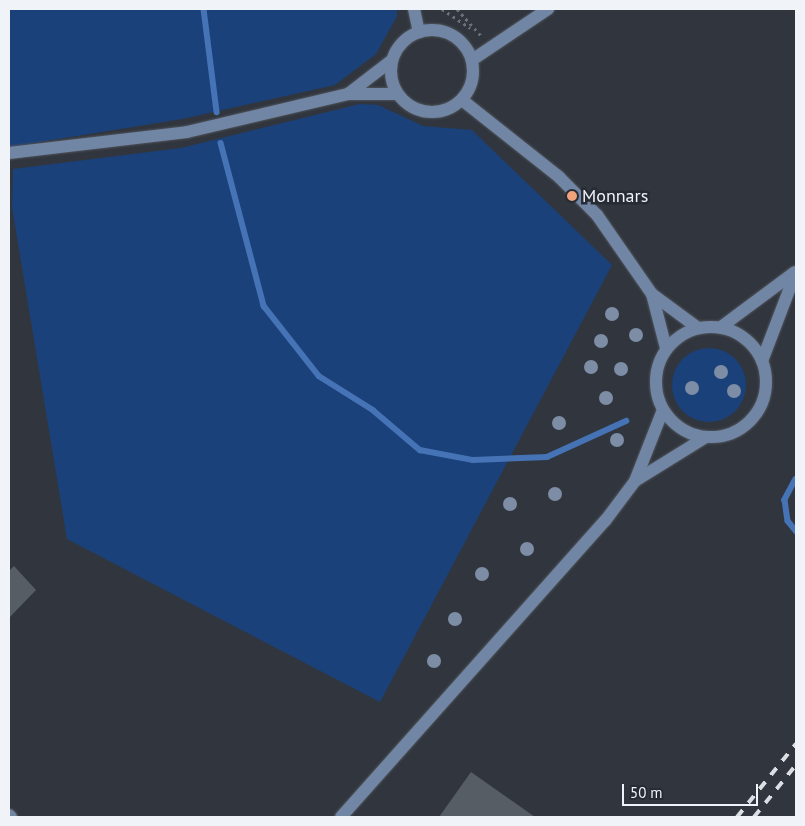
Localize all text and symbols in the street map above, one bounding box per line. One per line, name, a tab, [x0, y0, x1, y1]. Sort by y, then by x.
place label: Monnars	[582, 185, 648, 207]
marker: Monnars	[566, 190, 578, 202]
scale bar	[625, 774, 761, 806]
text: 50 m	[630, 783, 663, 802]

